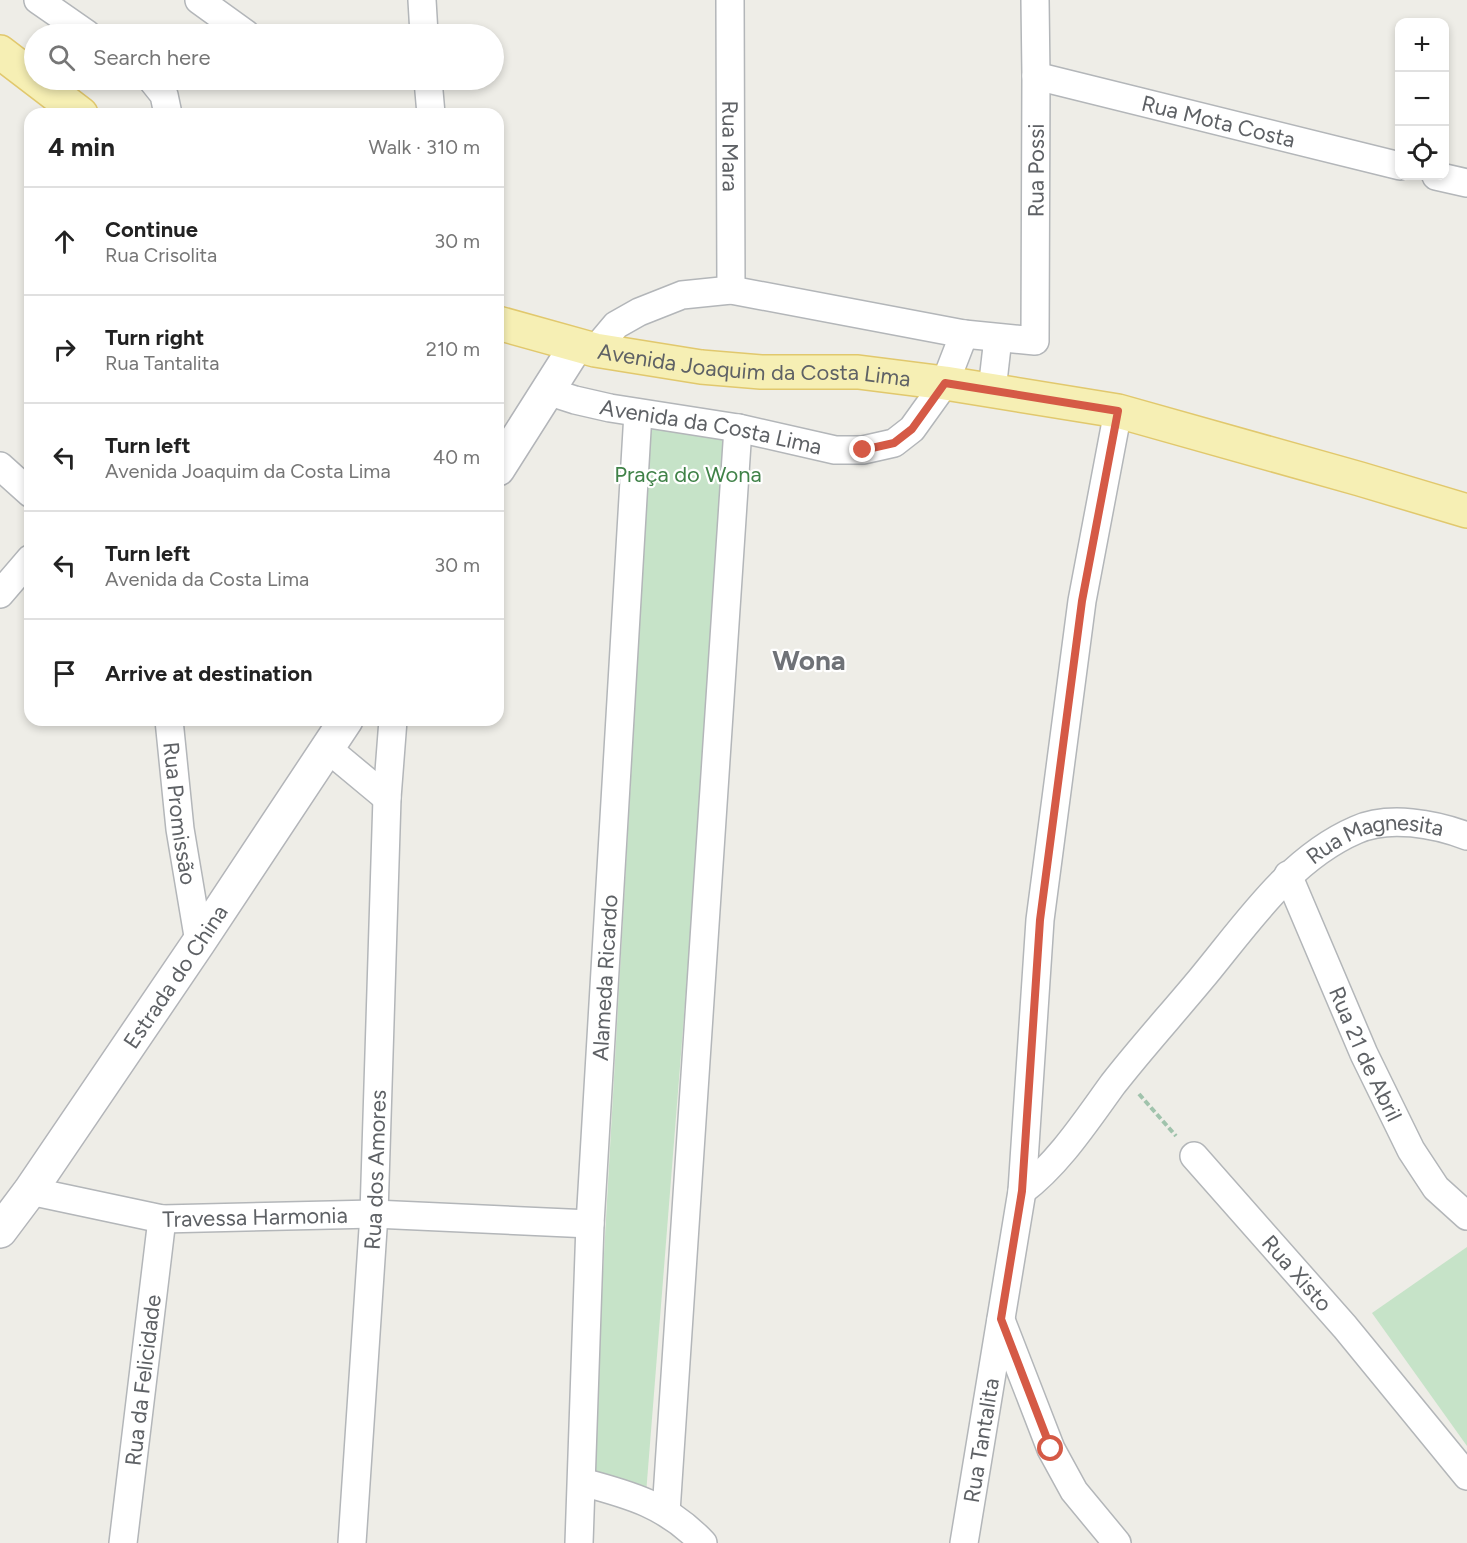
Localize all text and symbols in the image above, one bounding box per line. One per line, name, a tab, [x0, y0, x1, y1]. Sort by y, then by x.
map controls	[1395, 18, 1449, 180]
button: +	[1395, 18, 1449, 72]
search box	[24, 24, 504, 90]
icon: search	[45, 41, 78, 74]
text: Search here	[93, 44, 211, 71]
button: −	[1395, 72, 1449, 126]
street label: Rua Mota Costa	[1139, 90, 1298, 154]
street label: Rua Mara	[716, 100, 744, 192]
street label: Rua Possi	[1022, 123, 1050, 217]
button: locate	[1395, 126, 1449, 180]
text: 4 min	[48, 131, 115, 163]
text: Walk · 310 m	[368, 135, 480, 159]
text: Continue	[105, 216, 198, 243]
icon: ahead	[48, 225, 81, 258]
text: 30 m	[434, 229, 480, 253]
text: Rua Crisolita	[105, 243, 217, 267]
text: Turn right	[105, 324, 204, 351]
icon: right	[48, 333, 81, 366]
text: 210 m	[426, 337, 480, 361]
street label: Avenida Joaquim da Costa Lima	[596, 338, 912, 393]
text: Rua Tantalita	[105, 351, 219, 375]
street label: Avenida da Costa Lima	[597, 393, 824, 461]
text: Turn left	[105, 432, 191, 459]
route end	[849, 436, 875, 462]
icon: left	[48, 441, 81, 474]
text: 40 m	[433, 445, 480, 469]
text: Avenida Joaquim da Costa Lima	[105, 459, 391, 483]
park label: Praça do Wona	[614, 461, 762, 488]
text: Turn left	[105, 540, 191, 567]
icon: left	[48, 549, 81, 582]
text: 30 m	[434, 553, 480, 577]
text: Avenida da Costa Lima	[105, 567, 309, 591]
district label: Wona	[772, 643, 846, 677]
icon: arrive	[48, 657, 81, 690]
text: Arrive at destination	[105, 660, 313, 687]
street label: Rua Promissão	[157, 741, 202, 887]
street label: Rua Magnesita	[1301, 809, 1447, 870]
street label: Alameda Ricardo	[587, 894, 623, 1062]
street label: Estrada do China	[118, 900, 234, 1054]
street label: Rua 21 de Abril	[1323, 983, 1408, 1126]
street label: Rua dos Amores	[359, 1089, 392, 1251]
street label: Travessa Harmonia	[162, 1202, 348, 1233]
street label: Rua Xisto	[1256, 1230, 1338, 1317]
street label: Rua da Felicidade	[119, 1293, 167, 1467]
street label: Rua Tantalita	[958, 1376, 1005, 1505]
route start	[1037, 1435, 1063, 1461]

